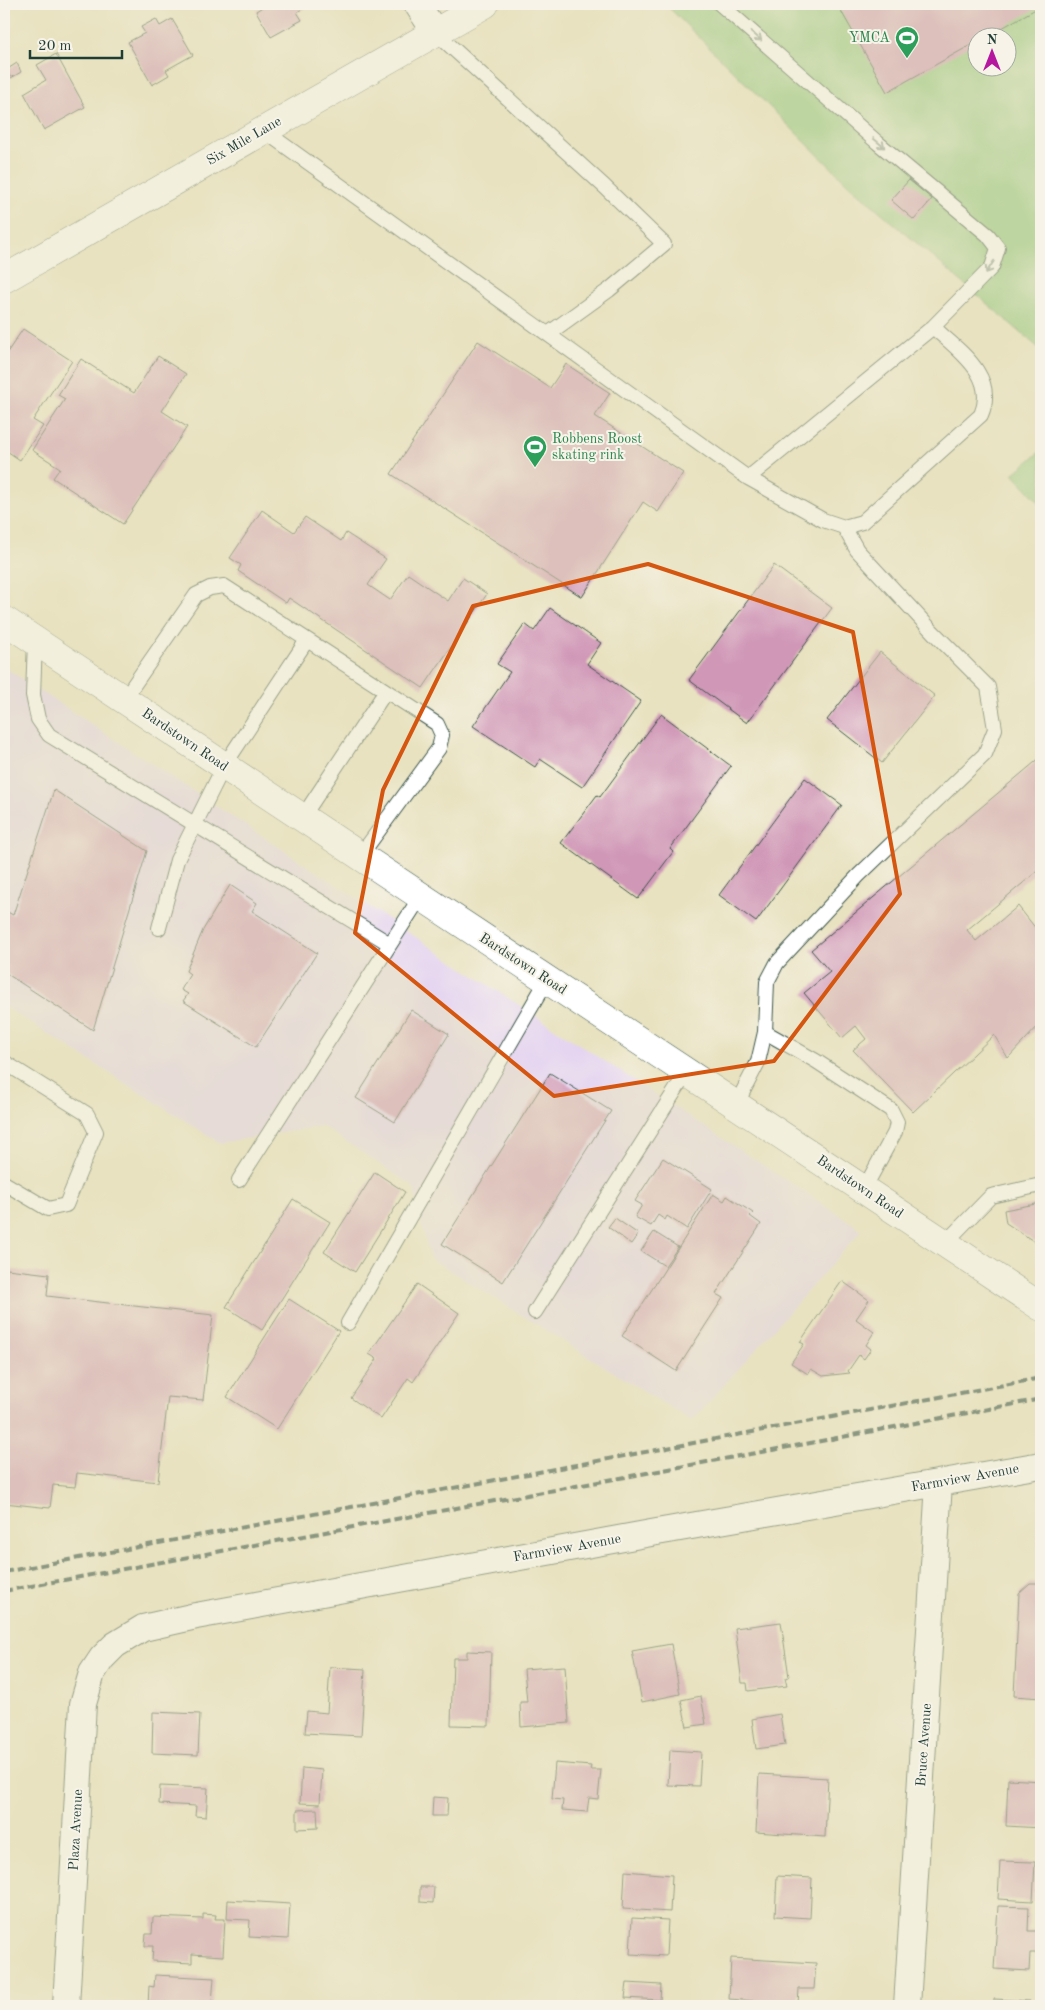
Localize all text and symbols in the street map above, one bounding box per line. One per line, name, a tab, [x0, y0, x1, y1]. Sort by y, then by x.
sports icon: YMCA	[894, 25, 920, 59]
scale bar	[30, 28, 122, 60]
north arrow	[968, 28, 1018, 78]
one-way arrow	[750, 31, 763, 42]
place label: YMCA	[849, 31, 890, 45]
text: N	[987, 33, 998, 47]
text: 20 m	[38, 39, 72, 54]
street label: Six Mile Lane	[204, 114, 284, 168]
one-way arrow	[872, 138, 885, 149]
one-way arrow	[984, 260, 995, 274]
place label: Robbens Roost skating rink	[552, 432, 642, 462]
sports icon: Robbens Roost skating rink	[522, 434, 548, 468]
street label: Bardstown Road	[139, 706, 231, 774]
street label: Bardstown Road	[477, 931, 569, 997]
street label: Bardstown Road	[814, 1153, 906, 1221]
street label: Farmview Avenue	[910, 1462, 1020, 1494]
street label: Farmview Avenue	[512, 1532, 622, 1564]
street label: Bruce Avenue	[914, 1703, 934, 1787]
street label: Plaza Avenue	[67, 1789, 85, 1871]

